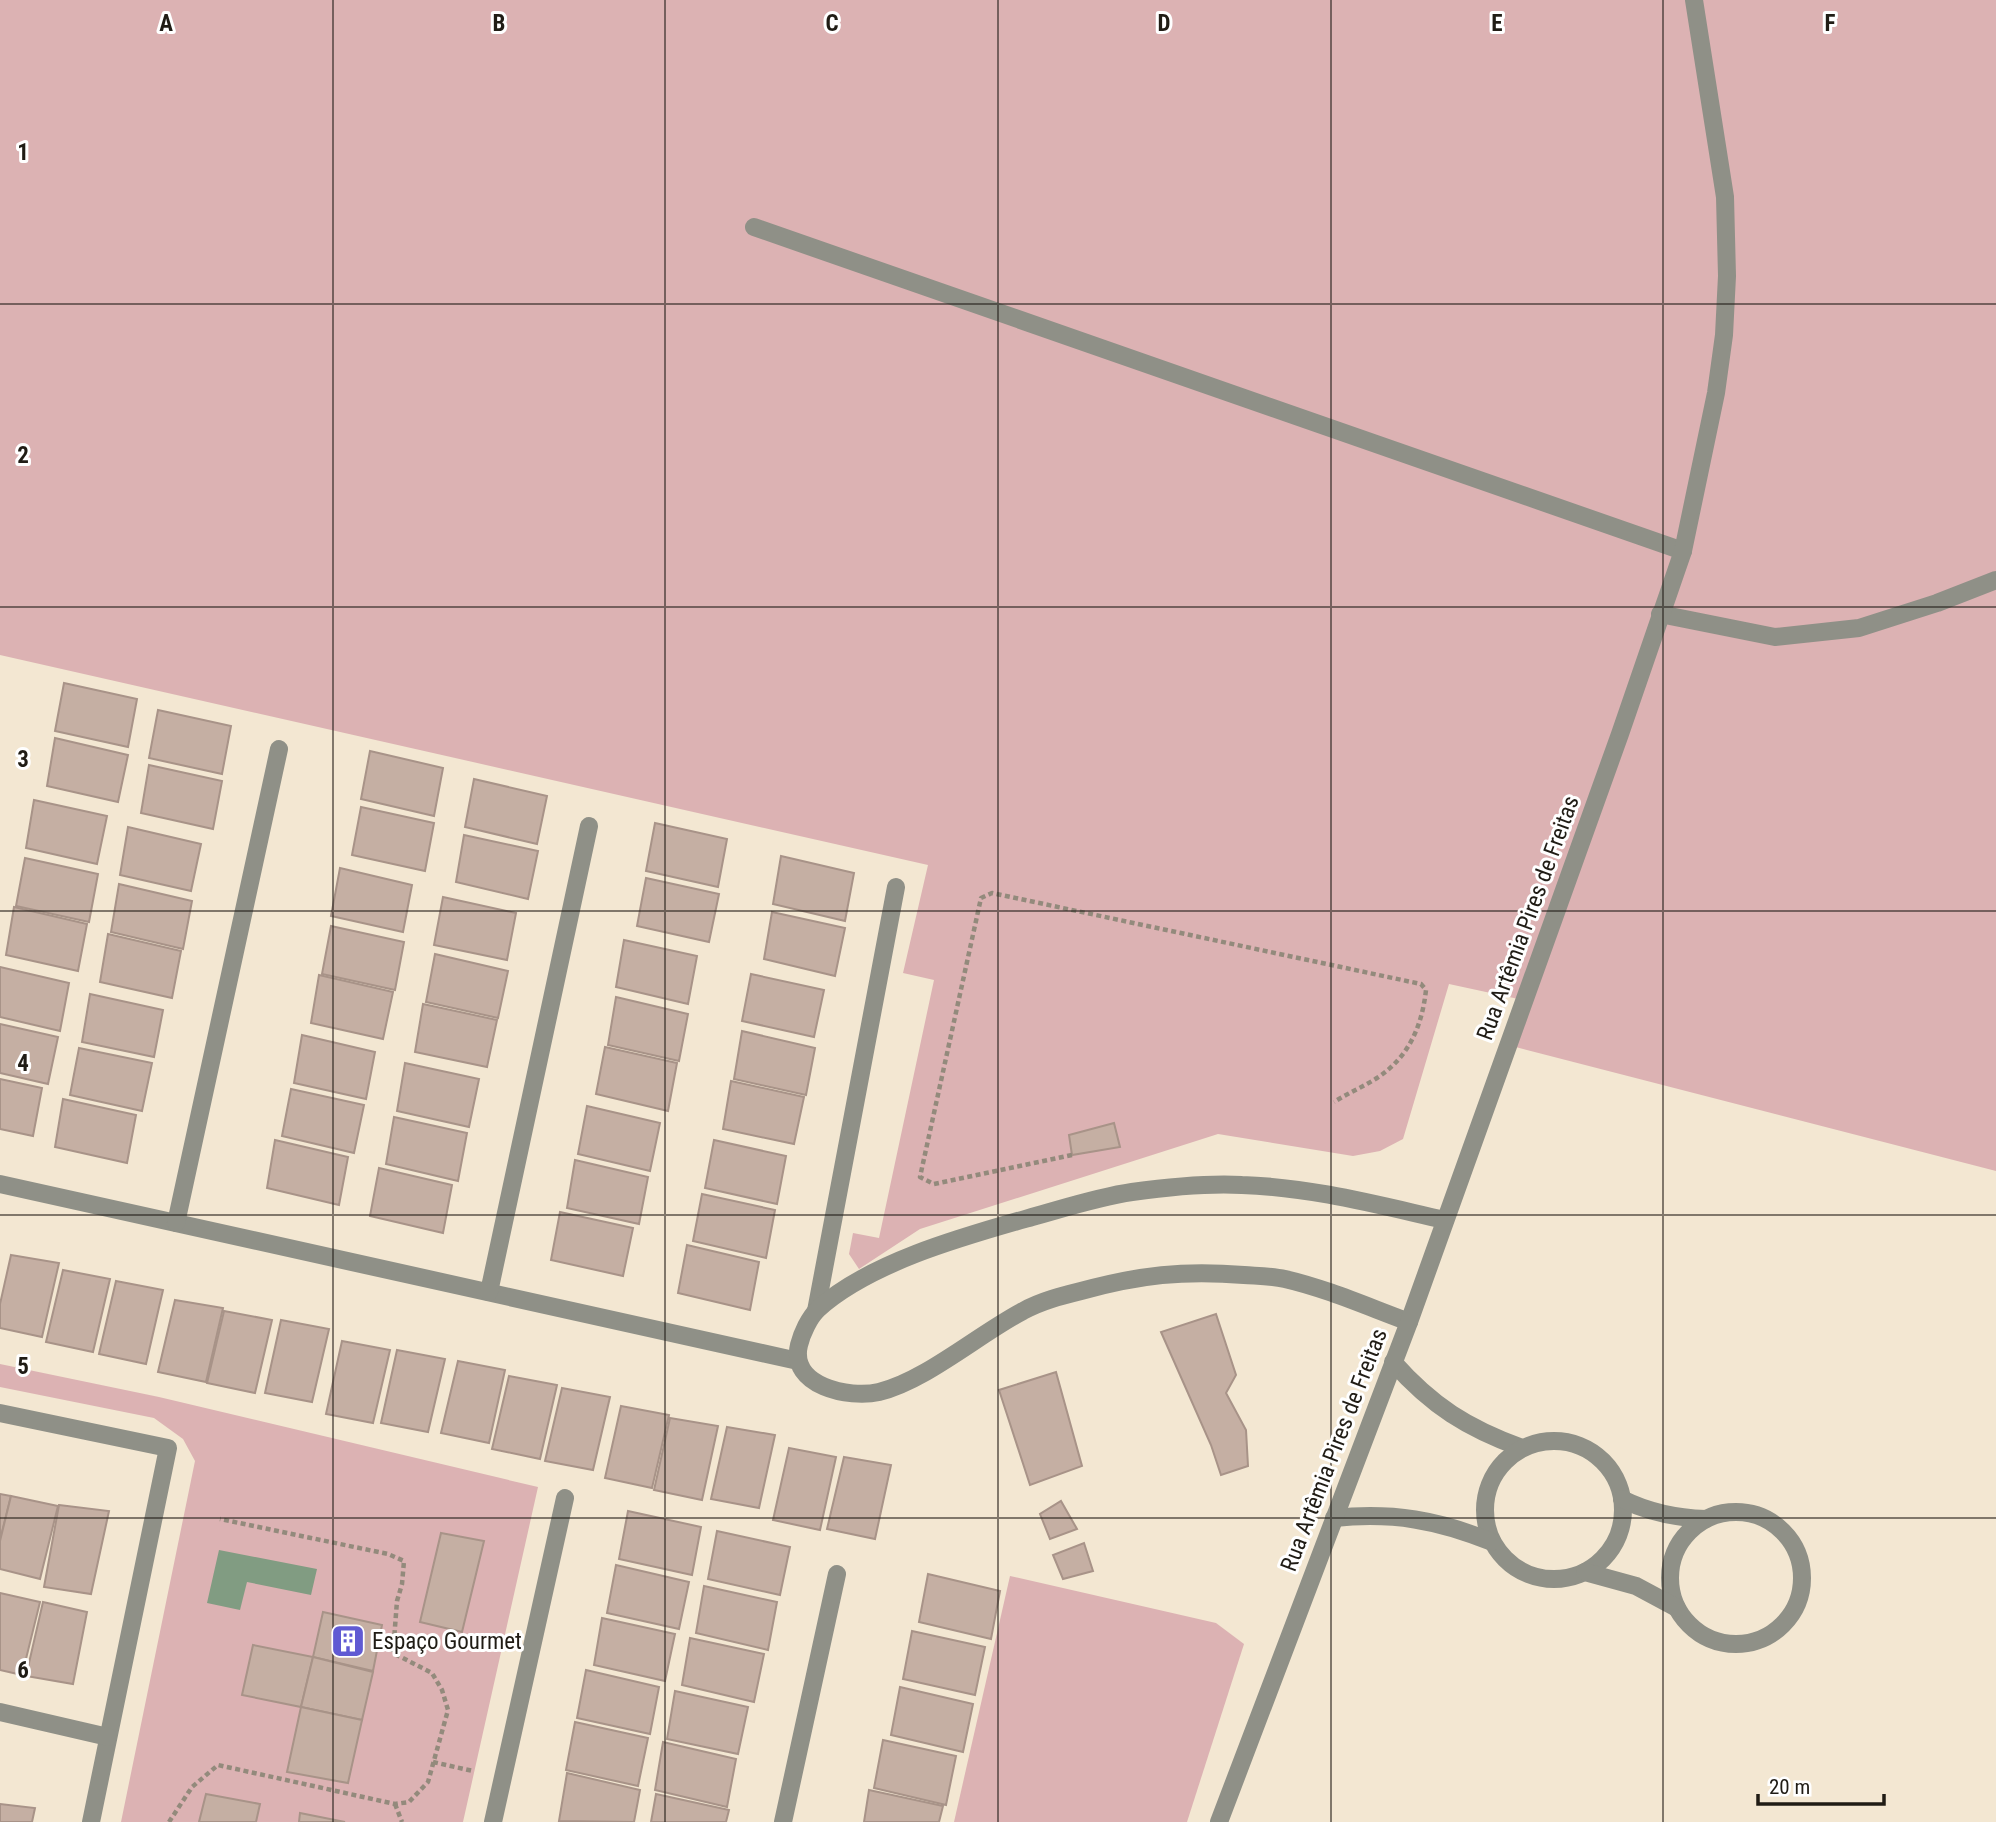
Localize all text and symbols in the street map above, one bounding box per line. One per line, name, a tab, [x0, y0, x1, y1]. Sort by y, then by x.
text: A	[159, 10, 173, 37]
text: B	[493, 10, 505, 37]
text: C	[825, 10, 839, 37]
text: D	[1158, 10, 1171, 37]
text: E	[1491, 10, 1503, 37]
text: F	[1825, 10, 1836, 37]
text: 1	[17, 139, 29, 166]
text: 2	[17, 442, 29, 469]
text: 3	[17, 746, 29, 773]
street label: Rua Artêmia Pires de Freitas	[1471, 792, 1585, 1044]
text: 4	[17, 1050, 29, 1077]
street label: Rua Artêmia Pires de Freitas	[1275, 1325, 1393, 1575]
text: 5	[17, 1353, 29, 1380]
building icon: Espaço Gourmet	[329, 1622, 367, 1660]
place label: Espaço Gourmet	[372, 1628, 522, 1655]
text: 6	[17, 1657, 29, 1684]
scale bar	[1758, 1762, 1884, 1806]
text: 20 m	[1769, 1775, 1810, 1799]

